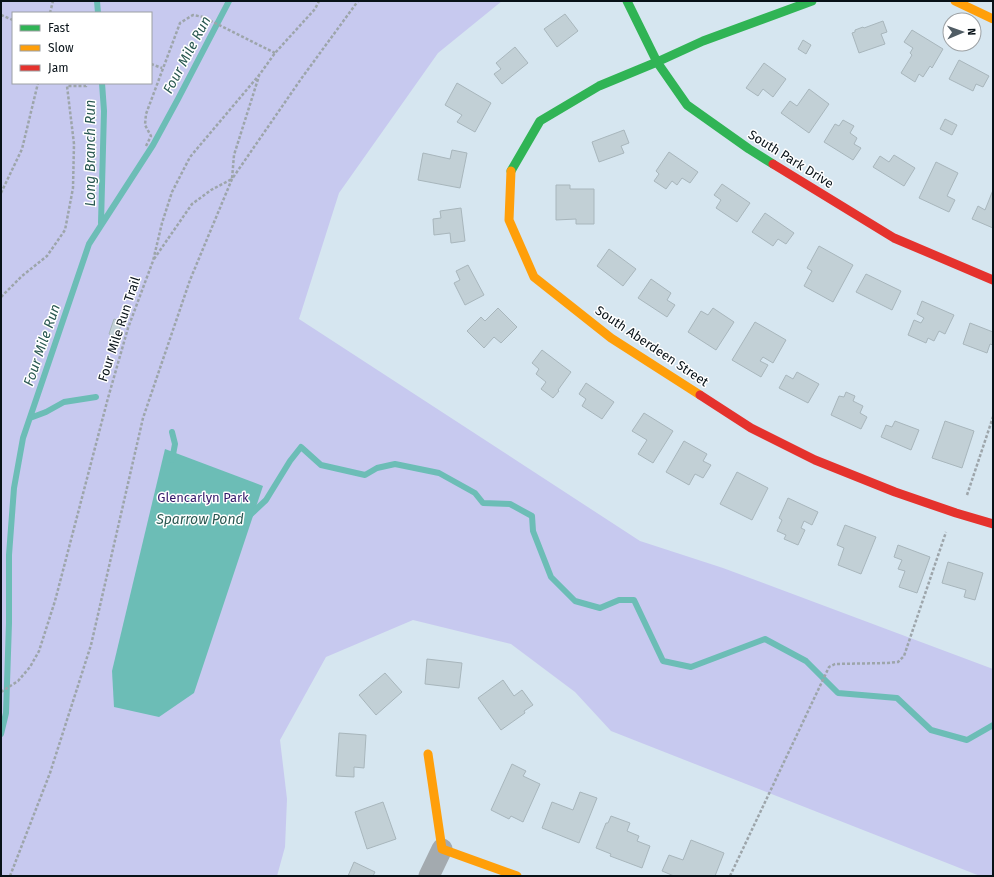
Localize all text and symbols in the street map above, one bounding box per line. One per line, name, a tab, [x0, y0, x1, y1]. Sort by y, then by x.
legend	[12, 12, 152, 84]
north arrow	[942, 12, 982, 52]
water label: Four Mile Run	[159, 13, 215, 97]
text: Fast	[48, 21, 70, 35]
text: N	[965, 28, 978, 36]
text: Slow	[48, 41, 74, 55]
text: Jam	[48, 61, 68, 75]
water label: Long Branch Run	[82, 100, 99, 206]
street label: South Park Drive	[746, 127, 836, 191]
street label: Four Mile Run Trail	[95, 274, 143, 383]
water label: Four Mile Run	[20, 302, 64, 388]
street label: South Aberdeen Street	[593, 303, 712, 390]
park label: Glencarlyn Park	[157, 490, 249, 505]
water label: Sparrow Pond	[155, 511, 244, 528]

